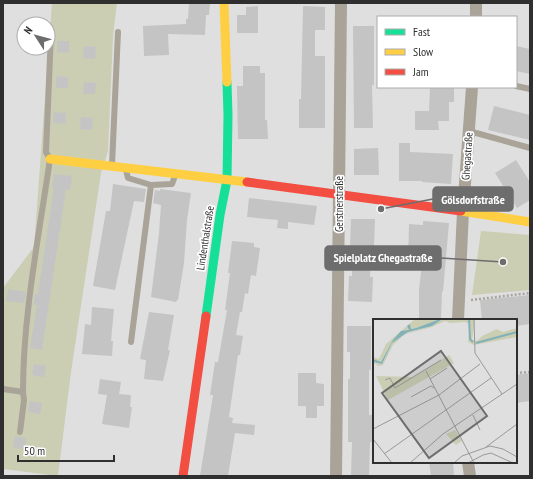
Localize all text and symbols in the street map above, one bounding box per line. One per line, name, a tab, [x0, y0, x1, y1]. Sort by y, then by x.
north arrow	[16, 16, 56, 56]
legend	[377, 16, 517, 88]
text: N	[20, 24, 35, 37]
text: Fast	[413, 24, 431, 39]
text: Slow	[413, 44, 434, 59]
text: Jam	[412, 64, 429, 79]
street label: Ghegastraße	[458, 131, 476, 180]
street label: Gerstnerstraße	[332, 175, 346, 232]
callout: Gölsdorfstraße	[433, 187, 513, 211]
text: Gölsdorfstraße	[441, 192, 505, 207]
street label: Lindenthalstraße	[193, 204, 217, 271]
callout: Spielplatz Ghegastraße	[325, 246, 441, 270]
text: Spielplatz Ghegastraße	[333, 250, 433, 265]
inset map	[373, 319, 517, 463]
scale bar	[18, 437, 114, 463]
text: 50 m	[24, 443, 45, 458]

